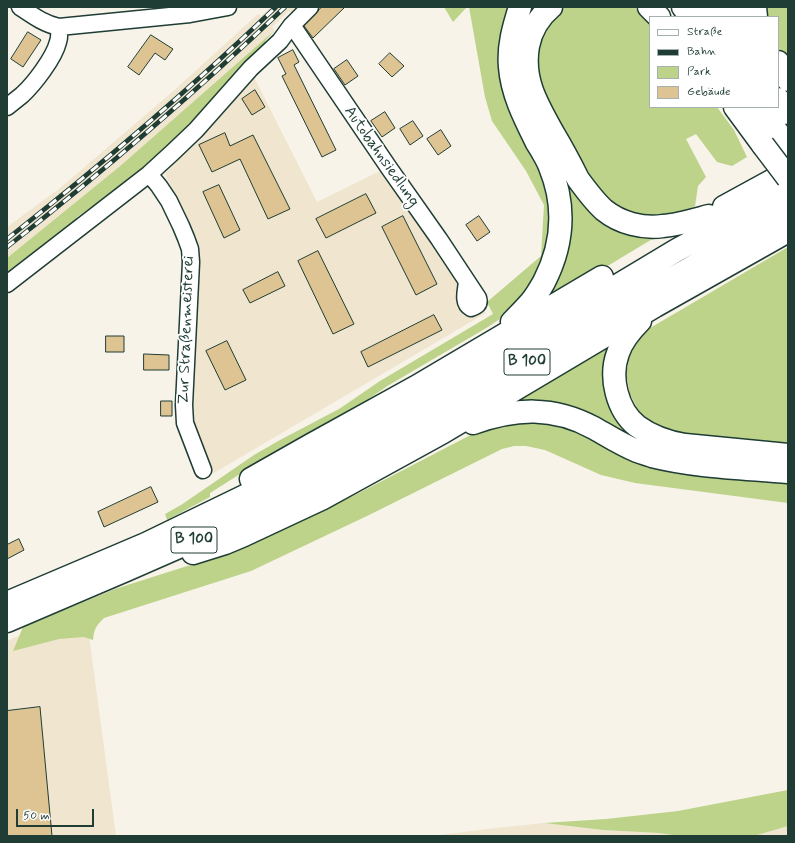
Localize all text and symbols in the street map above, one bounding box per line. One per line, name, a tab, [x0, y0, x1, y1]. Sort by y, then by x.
legend	[649, 16, 779, 108]
text: Straße	[687, 24, 722, 40]
text: Bahn	[687, 44, 716, 60]
text: Park	[687, 64, 711, 80]
text: Gebäude	[687, 84, 730, 100]
street label: Autobahnsiedlung	[339, 103, 423, 211]
street label: Zur Straßenmeisterei	[175, 255, 199, 405]
road number: B 100	[504, 349, 550, 375]
road number: B 100	[171, 527, 217, 553]
scale bar	[18, 801, 96, 827]
text: 50 m	[23, 808, 50, 824]

